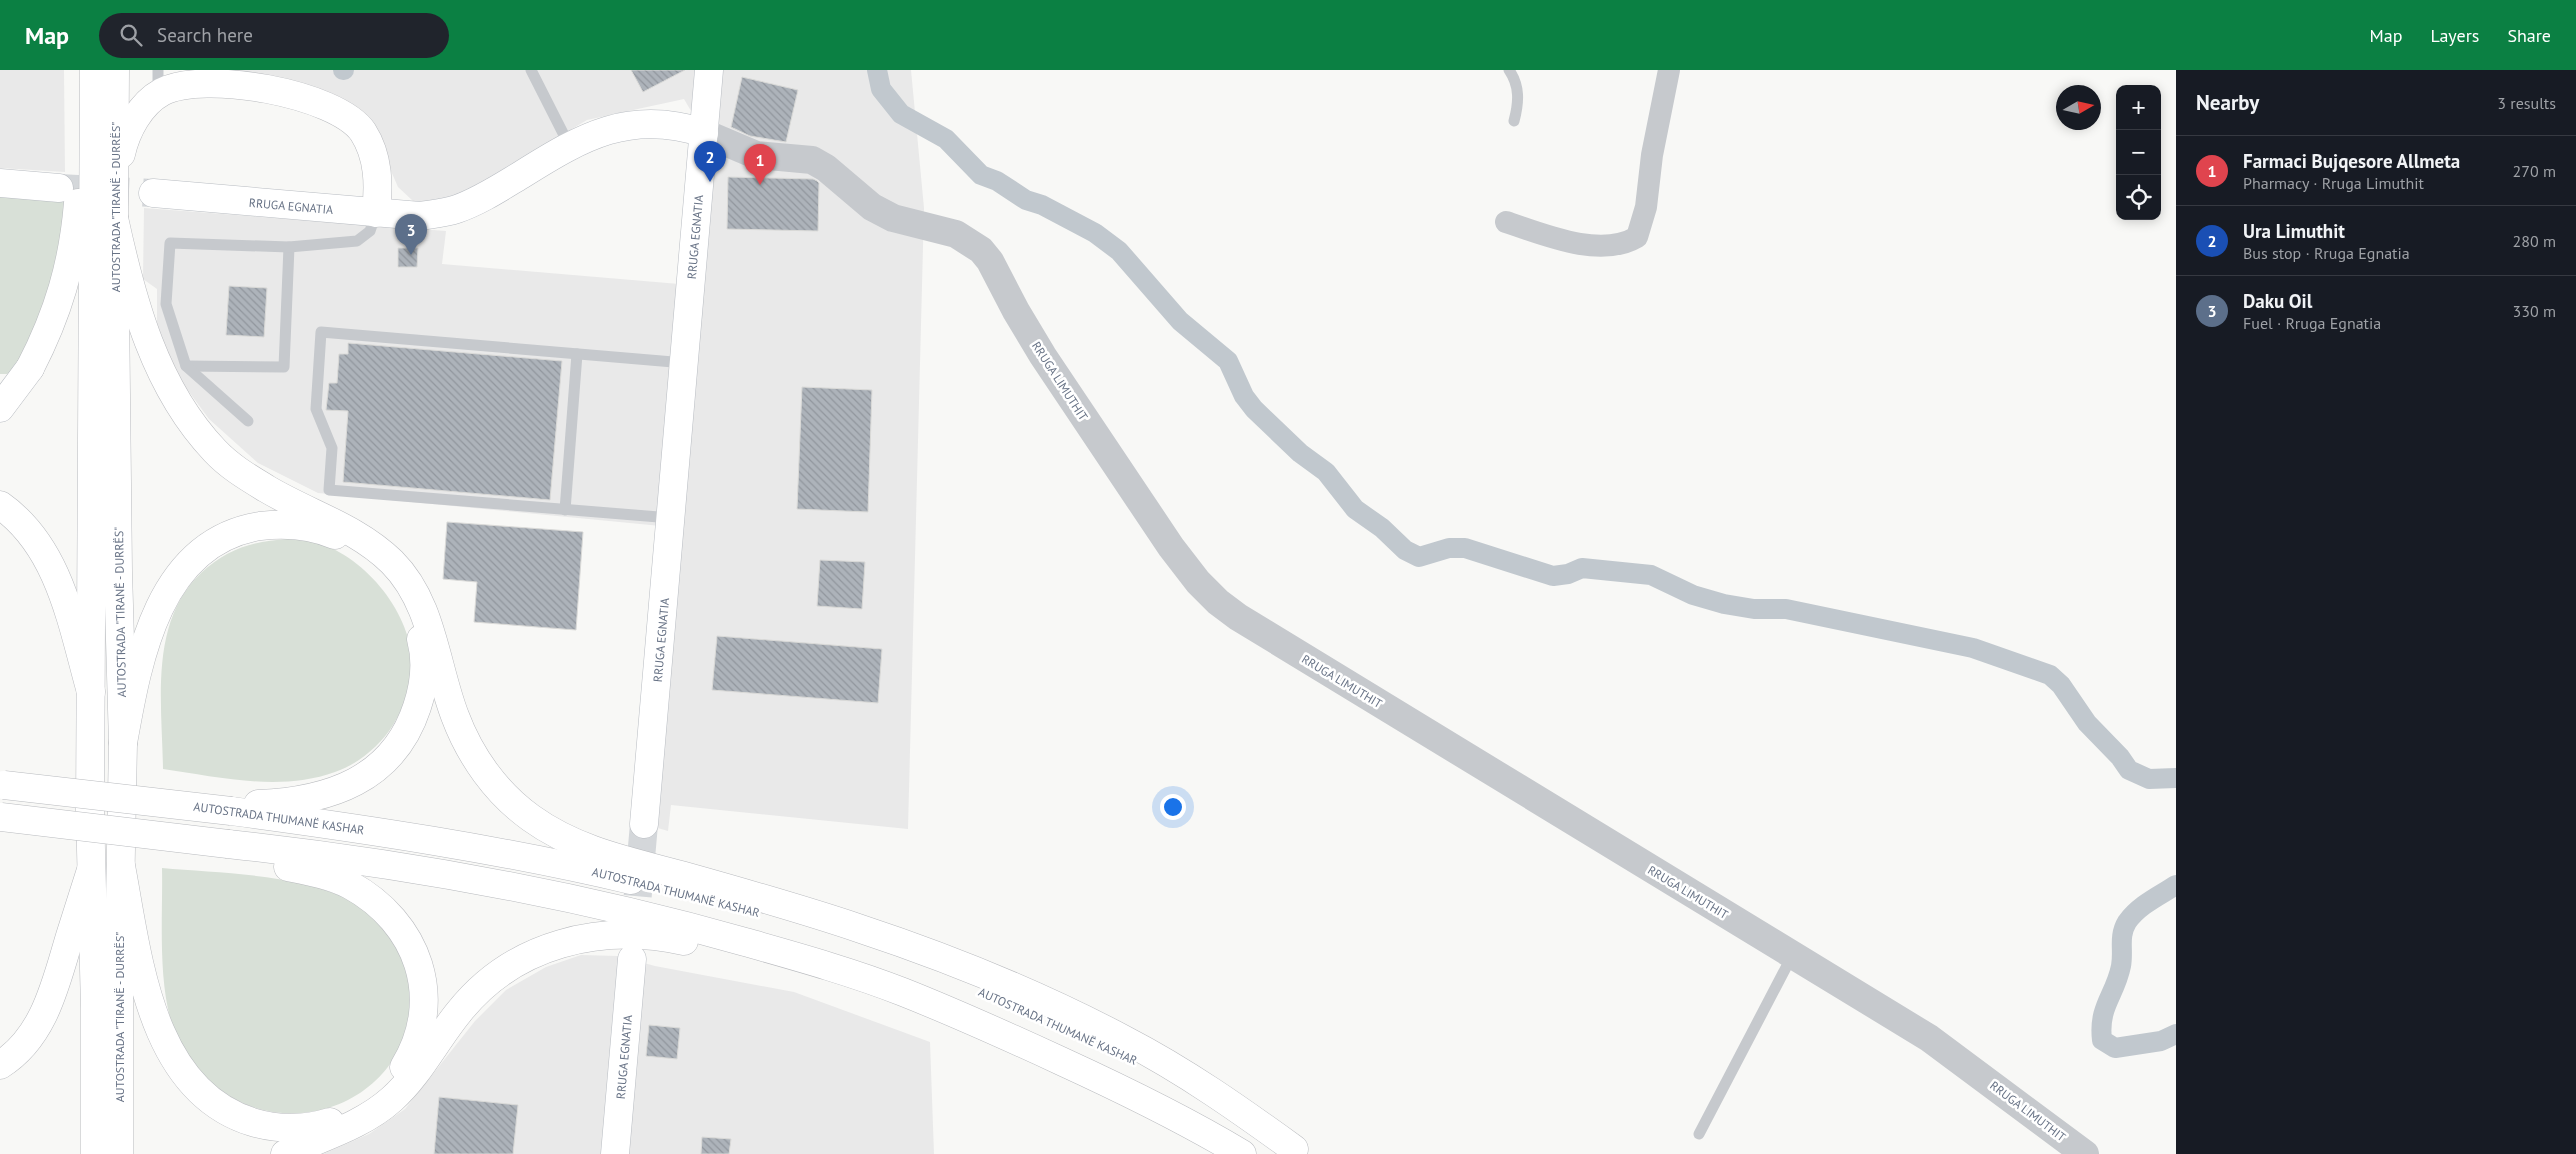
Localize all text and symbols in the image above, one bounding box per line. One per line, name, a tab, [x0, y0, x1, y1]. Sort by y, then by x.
search box	[99, 13, 449, 58]
text: Map	[25, 20, 69, 51]
icon: search	[117, 21, 145, 49]
text: Search here	[157, 23, 253, 47]
text: Map	[2370, 24, 2402, 47]
text: Layers	[2430, 24, 2479, 47]
text: Share	[2507, 24, 2551, 47]
north arrow	[2056, 85, 2101, 130]
map controls	[2116, 85, 2161, 220]
button: +	[2116, 85, 2161, 130]
text: Nearby	[2196, 89, 2259, 116]
text: 3 results	[2497, 93, 2556, 113]
street label: AUTOSTRADA "TIRANË - DURRËS"	[108, 122, 123, 292]
button: −	[2116, 130, 2161, 175]
pin: 2	[694, 141, 726, 182]
pin: 1	[744, 144, 776, 185]
text: Farmaci Bujqesore Allmeta	[2243, 149, 2460, 173]
text: 1	[2207, 161, 2217, 181]
text: 270 m	[2513, 161, 2556, 181]
text: Pharmacy · Rruga Limuthit	[2243, 173, 2424, 193]
button: locate	[2116, 175, 2161, 220]
street label: RRUGA EGNATIA	[684, 194, 706, 280]
street label: RRUGA EGNATIA	[248, 195, 334, 217]
pin: 3	[395, 214, 427, 255]
text: Ura Limuthit	[2243, 219, 2345, 243]
text: 2	[2207, 231, 2217, 251]
text: 280 m	[2513, 231, 2556, 251]
text: Bus stop · Rruga Egnatia	[2243, 243, 2410, 263]
text: Daku Oil	[2243, 289, 2312, 313]
text: 3	[2207, 301, 2217, 321]
text: 330 m	[2513, 301, 2556, 321]
text: Fuel · Rruga Egnatia	[2243, 313, 2381, 333]
street label: RRUGA LIMUTHIT	[1029, 339, 1091, 424]
street label: AUTOSTRADA "TIRANË - DURRËS"	[111, 527, 129, 697]
street label: RRUGA EGNATIA	[650, 597, 672, 683]
street label: RRUGA LIMUTHIT	[1299, 651, 1385, 711]
your location	[1160, 794, 1186, 820]
street label: AUTOSTRADA THUMANË KASHAR	[193, 799, 365, 837]
street label: RRUGA LIMUTHIT	[1645, 862, 1731, 922]
street label: AUTOSTRADA THUMANË KASHAR	[591, 864, 761, 920]
street label: AUTOSTRADA "TIRANË - DURRËS"	[112, 932, 127, 1102]
street label: AUTOSTRADA THUMANË KASHAR	[976, 984, 1140, 1068]
street label: RRUGA EGNATIA	[613, 1014, 635, 1100]
street label: RRUGA LIMUTHIT	[1987, 1078, 2069, 1145]

